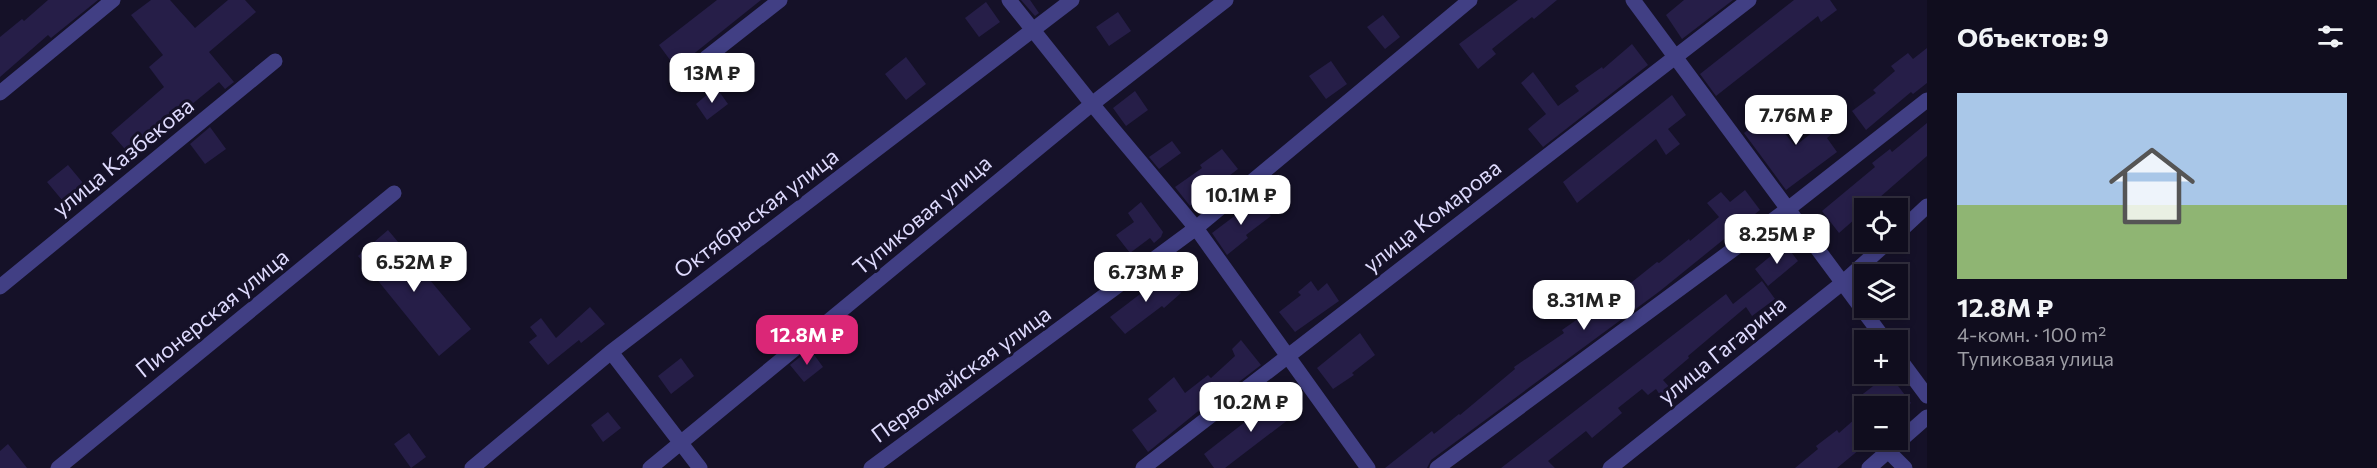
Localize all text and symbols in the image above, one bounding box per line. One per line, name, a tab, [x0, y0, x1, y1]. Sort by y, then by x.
icon: filters	[2314, 20, 2347, 53]
text: Объектов: 9	[1957, 21, 2109, 52]
pin: 13M ₽	[670, 53, 754, 104]
text: 13M ₽	[684, 60, 740, 84]
street label: улица Казбекова	[47, 91, 199, 222]
pin: 7.76M ₽	[1741, 95, 1851, 146]
text: 7.76M ₽	[1759, 102, 1833, 126]
icon: home	[2098, 132, 2206, 240]
street label: Октябрьская улица	[668, 142, 843, 283]
street label: Тупиковая улица	[847, 149, 996, 280]
street label: улица Комарова	[1357, 153, 1506, 278]
pin: 10.1M ₽	[1186, 175, 1296, 226]
text: 10.1M ₽	[1205, 182, 1277, 206]
map controls	[1854, 198, 1908, 450]
button: locate	[1854, 198, 1908, 252]
pin: 8.25M ₽	[1722, 214, 1832, 265]
text: 8.25M ₽	[1739, 221, 1815, 245]
pin: 6.52M ₽	[359, 242, 469, 293]
street label: Пионерская улица	[130, 243, 294, 383]
text: 6.52M ₽	[376, 249, 452, 273]
pin: 6.73M ₽	[1091, 252, 1201, 303]
text: 6.73M ₽	[1108, 259, 1184, 283]
button: layers	[1854, 264, 1908, 318]
pin: 8.31M ₽	[1529, 280, 1639, 331]
text: 8.31M ₽	[1547, 287, 1621, 311]
street label: улица Гагарина	[1652, 290, 1791, 409]
text: 12.8M ₽	[1957, 291, 2053, 322]
street label: Первомайская улица	[866, 299, 1056, 448]
pin: 12.8M ₽	[752, 315, 862, 366]
text: 12.8M ₽	[770, 322, 844, 346]
text: 4-комн. · 100 m²	[1957, 322, 2106, 346]
button: +	[1854, 330, 1908, 384]
text: Тупиковая улица	[1957, 346, 2114, 370]
pin: 10.2M ₽	[1196, 382, 1306, 433]
text: 10.2M ₽	[1213, 389, 1289, 413]
button: −	[1854, 396, 1908, 450]

